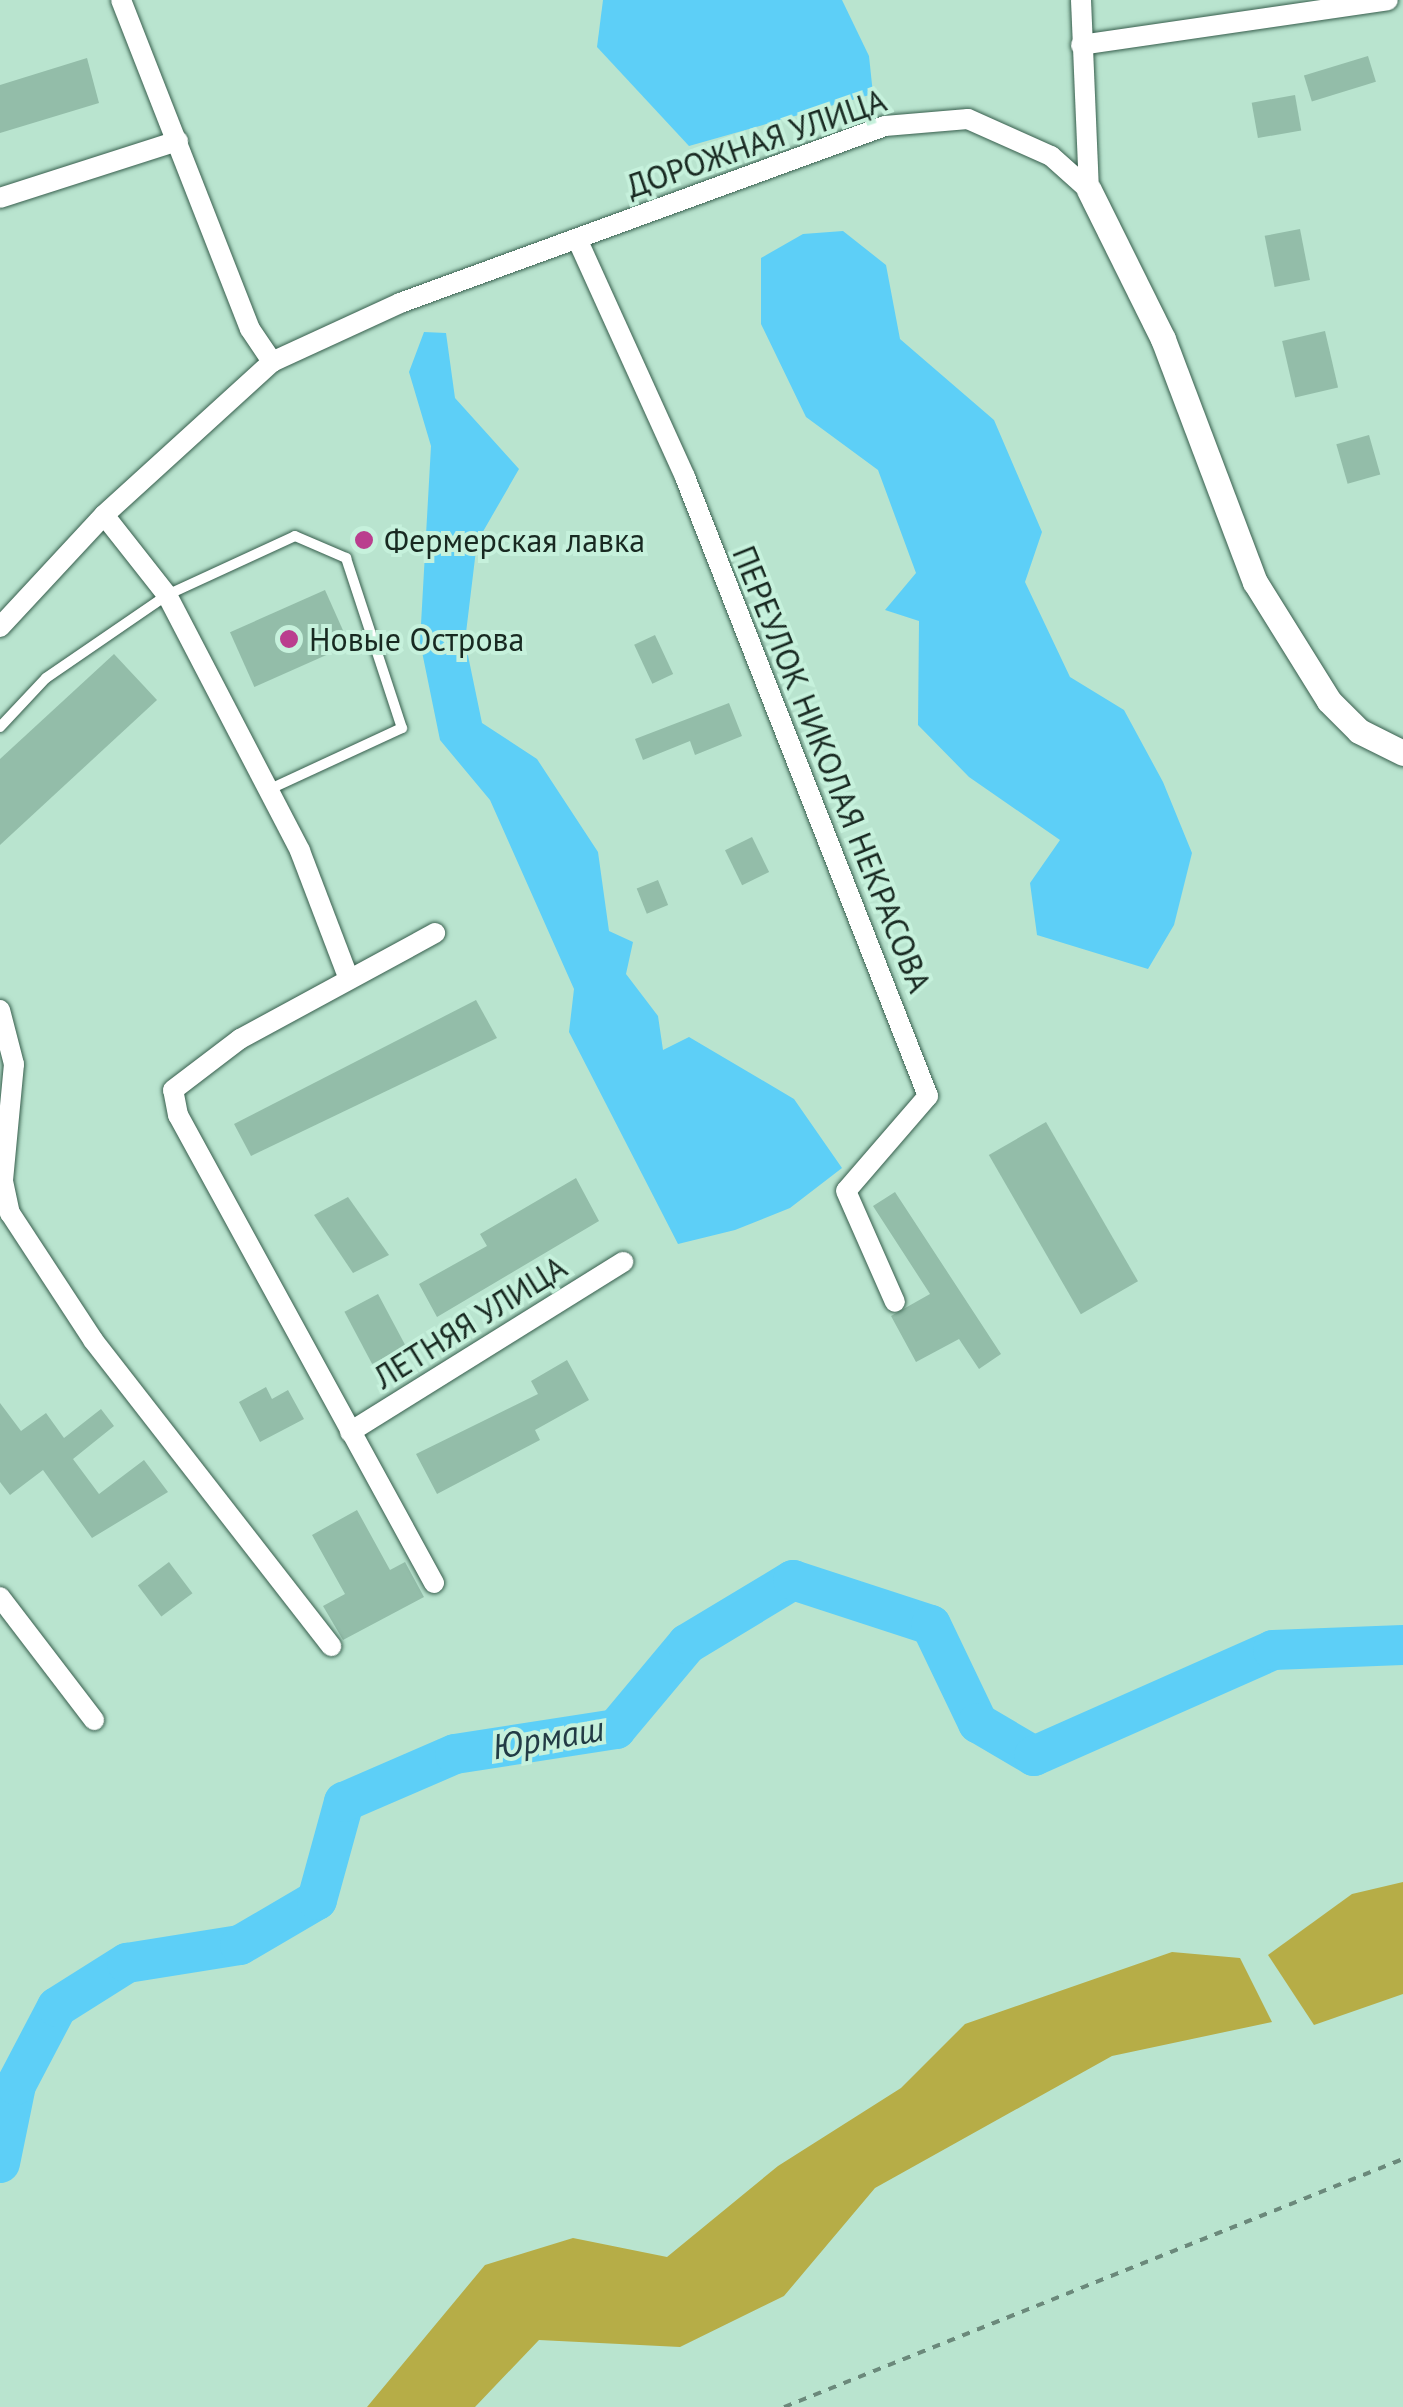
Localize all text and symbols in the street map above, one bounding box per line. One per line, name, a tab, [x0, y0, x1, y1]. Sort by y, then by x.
street label: ДОРОЖНАЯ УЛИЦА	[621, 80, 891, 206]
place label: Фермерская лавка	[384, 521, 645, 559]
marker: Фермерская лавка	[353, 529, 375, 551]
street label: ПЕРЕУЛОК НИКОЛАЯ НЕКРАСОВА	[725, 540, 939, 998]
place label: Новые Острова	[309, 620, 524, 658]
marker: Новые Острова	[278, 628, 300, 650]
street label: ЛЕТНЯЯ УЛИЦА	[366, 1247, 574, 1397]
water label: Юрмаш	[489, 1707, 607, 1767]

